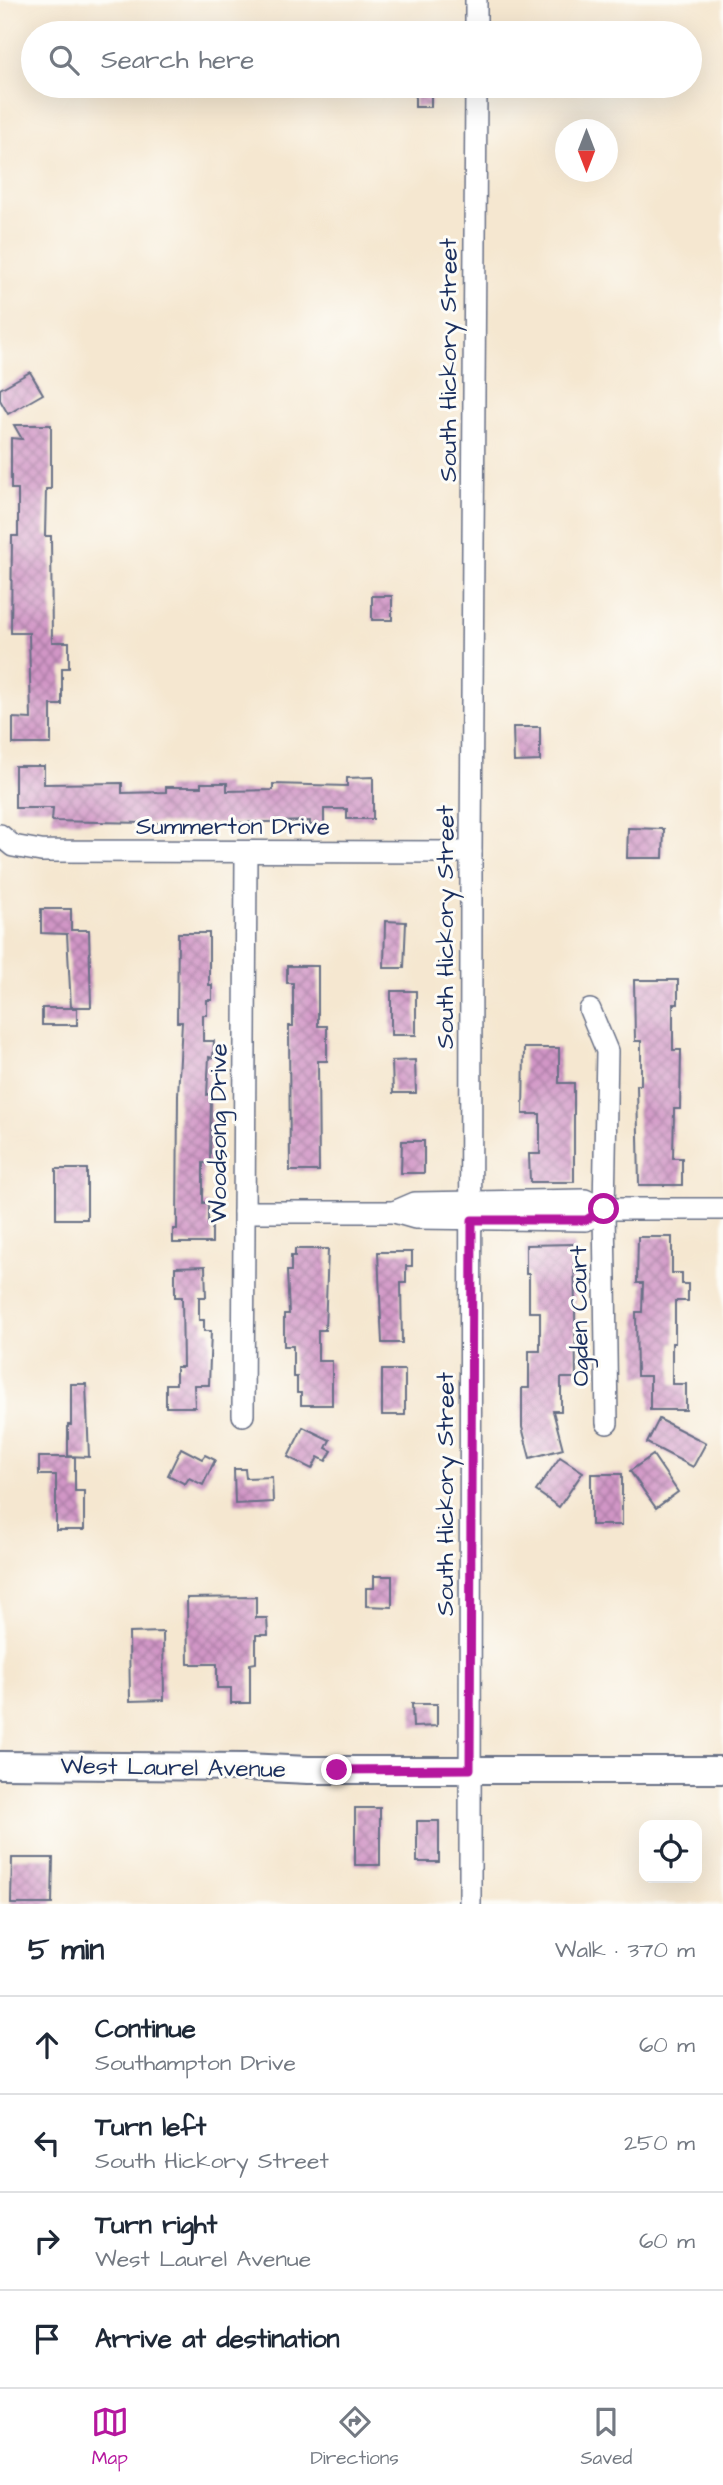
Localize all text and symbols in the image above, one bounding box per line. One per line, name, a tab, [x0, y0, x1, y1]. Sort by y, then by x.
search box	[21, 21, 702, 98]
icon: search	[45, 41, 83, 79]
text: Search here	[101, 42, 254, 78]
north arrow	[555, 119, 618, 182]
street label: South Hickory Street	[432, 238, 467, 482]
street label: South Hickory Street	[429, 805, 464, 1049]
street label: Summerton Drive	[136, 810, 330, 844]
street label: Woodsong Drive	[202, 1043, 237, 1223]
route start	[588, 1193, 619, 1224]
street label: Ogden Court	[562, 1245, 599, 1387]
street label: South Hickory Street	[429, 1372, 464, 1616]
street label: West Laurel Avenue	[60, 1749, 286, 1787]
route end	[321, 1754, 352, 1785]
map controls	[639, 1820, 702, 1883]
button: locate	[639, 1820, 702, 1883]
text: 5 min	[28, 1929, 104, 1971]
text: Walk · 370 m	[555, 1934, 695, 1966]
text: Continue	[95, 2011, 196, 2047]
icon: ahead	[28, 2026, 66, 2064]
text: 60 m	[639, 2029, 695, 2061]
text: Southampton Drive	[95, 2047, 296, 2079]
text: Turn left	[95, 2109, 206, 2145]
icon: left	[28, 2124, 66, 2162]
text: 250 m	[624, 2127, 695, 2159]
text: South Hickory Street	[95, 2145, 329, 2177]
text: Turn right	[95, 2207, 217, 2243]
icon: right	[28, 2222, 66, 2260]
text: 60 m	[639, 2225, 695, 2257]
text: West Laurel Avenue	[95, 2243, 311, 2275]
icon: arrive	[28, 2320, 66, 2358]
text: Arrive at destination	[95, 2321, 340, 2357]
tab: Map	[91, 2403, 129, 2472]
tab: Directions	[310, 2403, 399, 2472]
tab: Saved	[580, 2403, 632, 2472]

